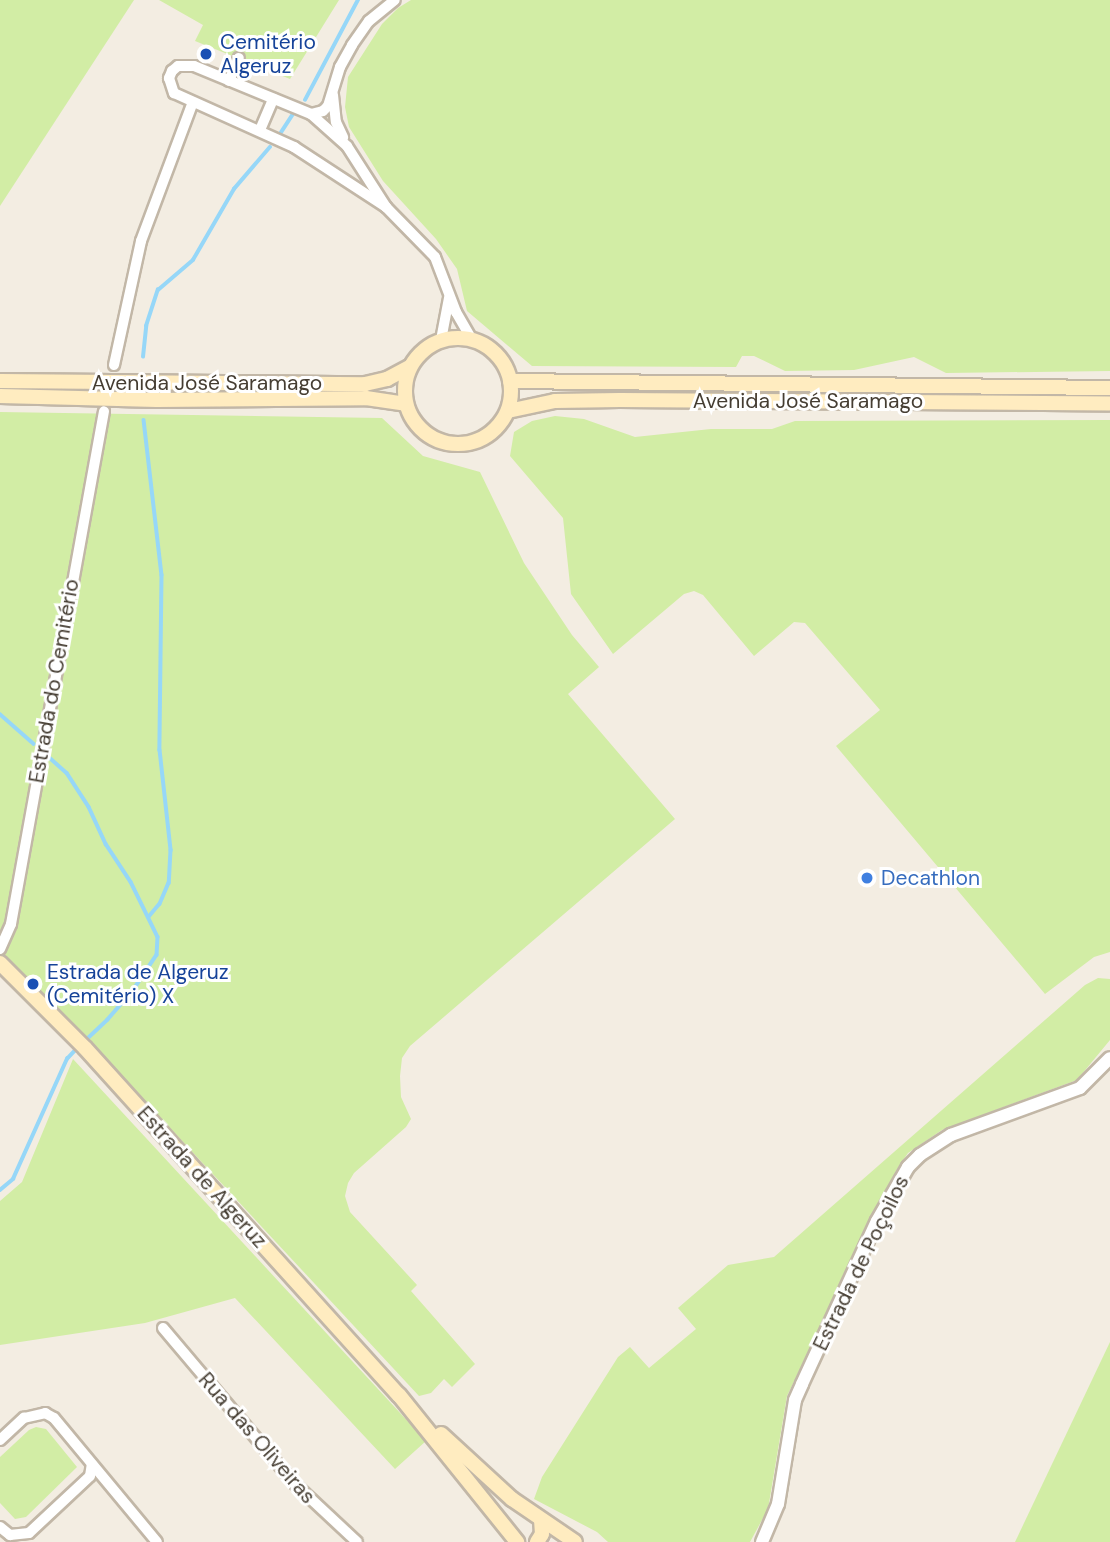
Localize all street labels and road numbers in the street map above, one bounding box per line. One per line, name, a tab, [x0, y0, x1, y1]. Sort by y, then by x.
street label: Avenida José Saramago	[92, 370, 322, 396]
street label: Avenida José Saramago	[693, 388, 923, 414]
street label: Estrada do Cemitério	[24, 577, 84, 785]
street label: Estrada de Algeruz	[132, 1101, 272, 1253]
street label: Estrada de Poçoilos	[808, 1171, 914, 1355]
street label: Rua das Oliveiras	[193, 1367, 321, 1509]

